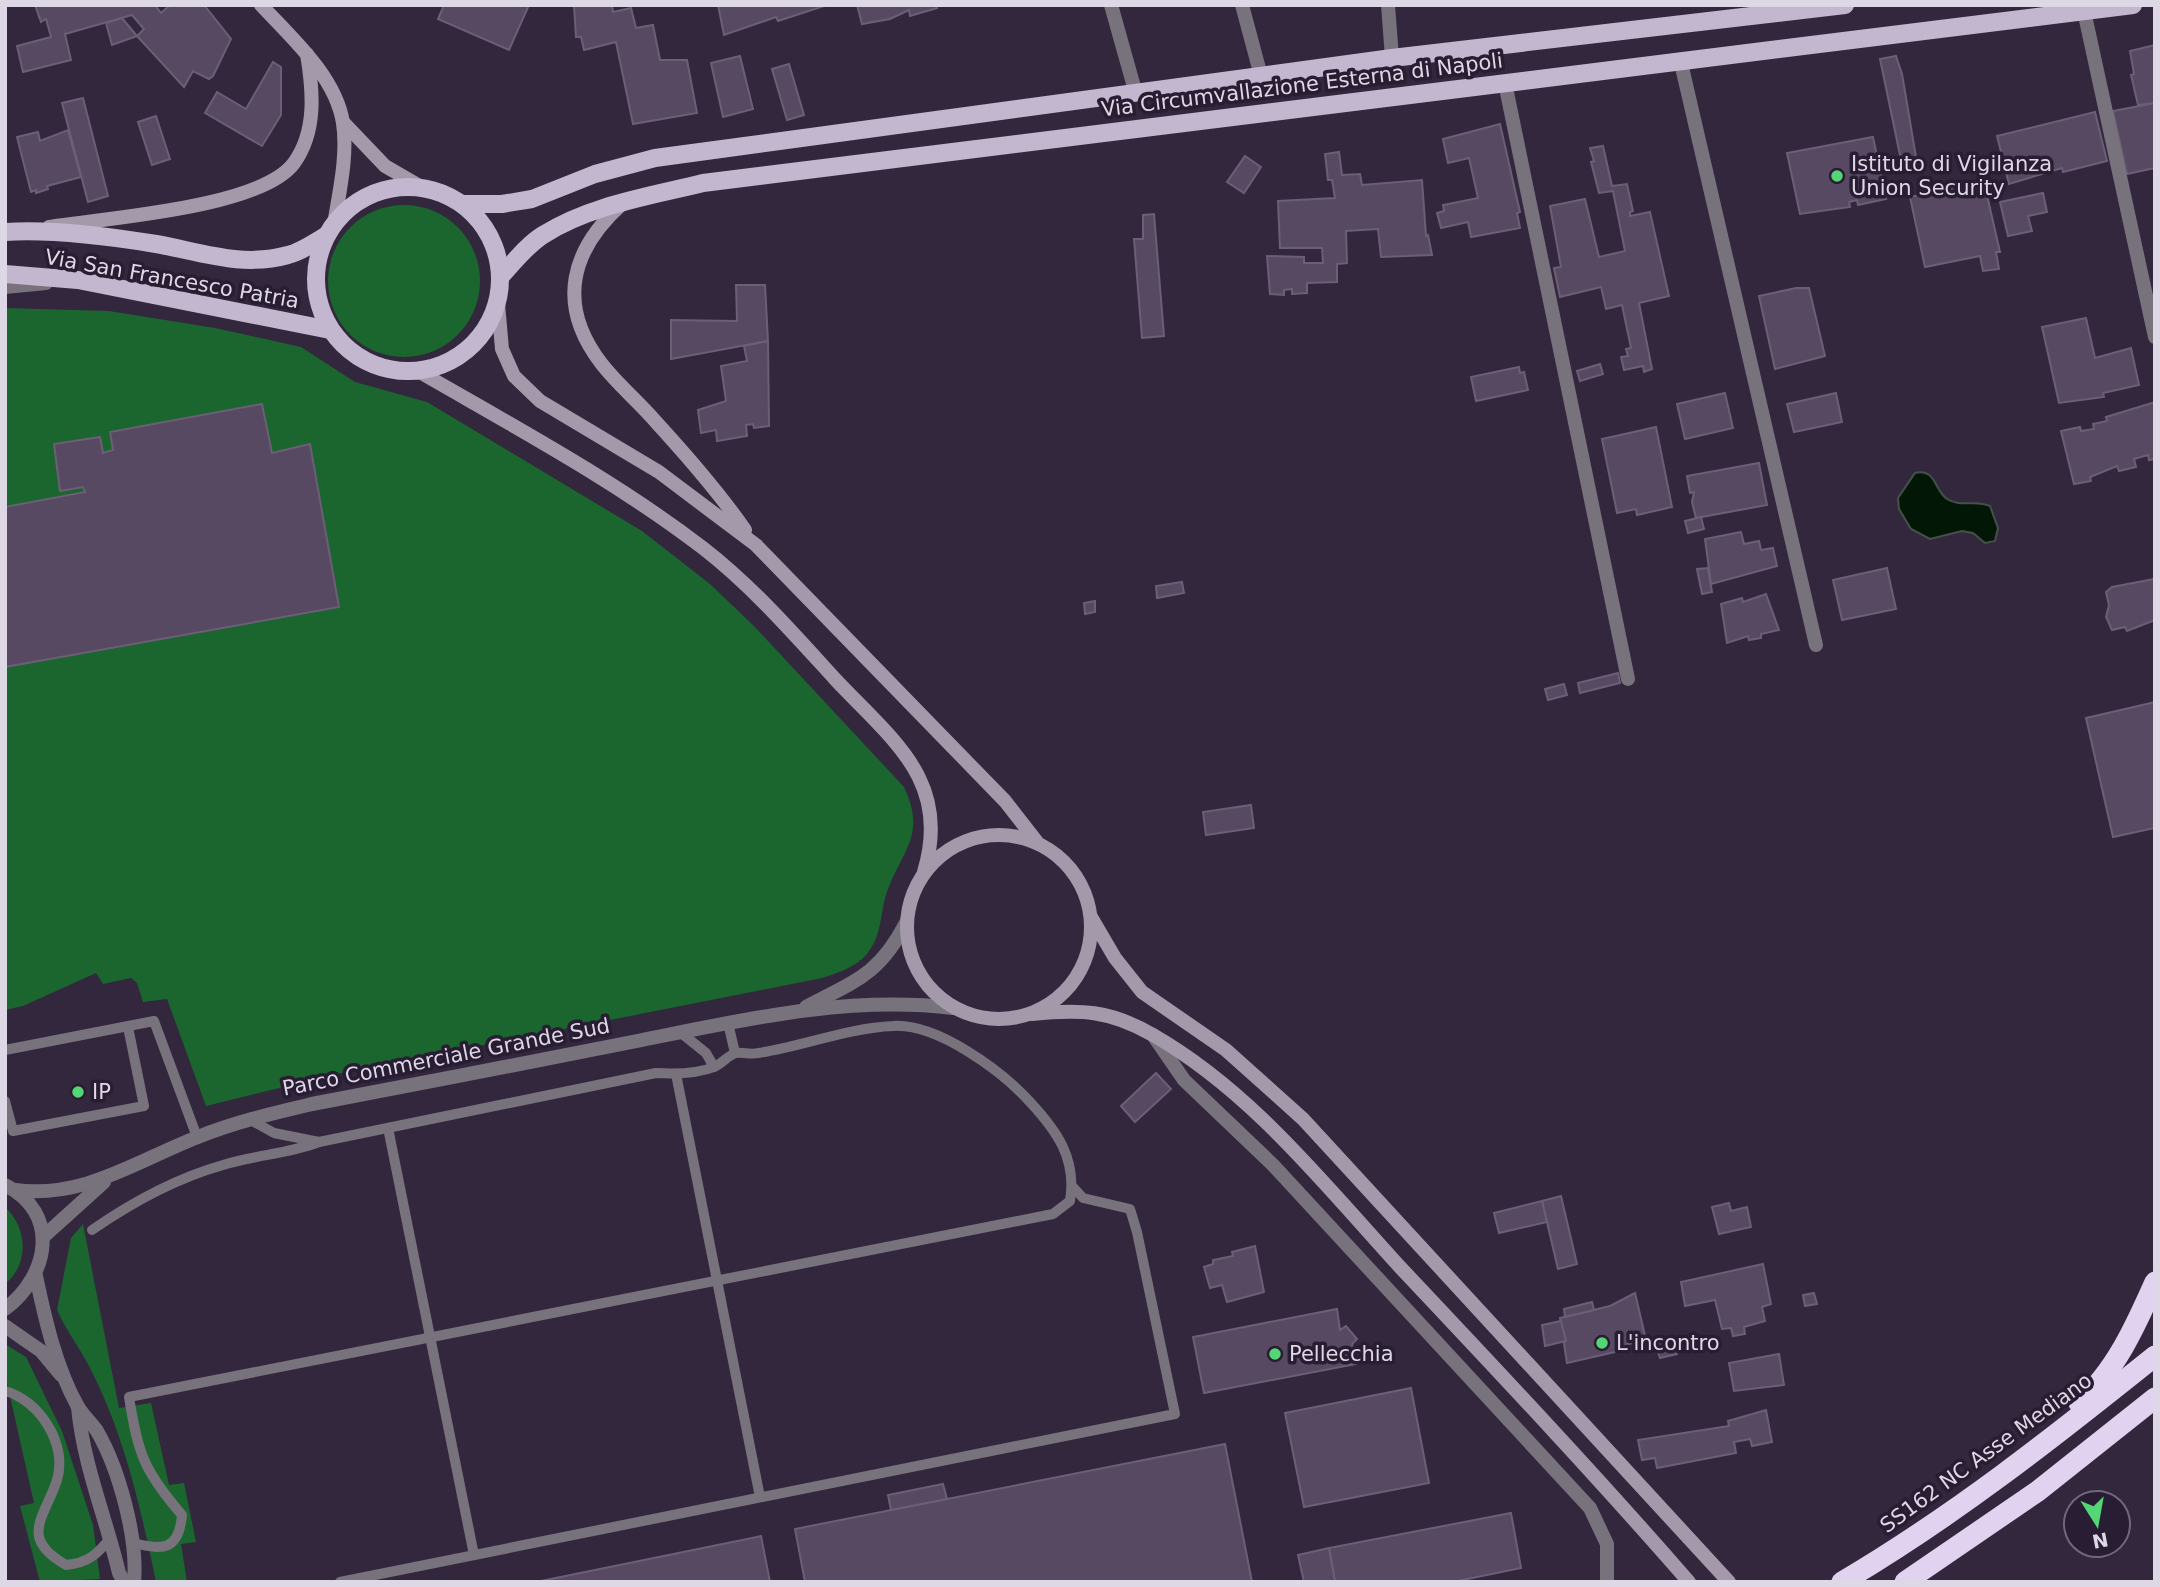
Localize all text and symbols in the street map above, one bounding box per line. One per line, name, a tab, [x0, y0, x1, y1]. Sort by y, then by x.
street label: Via Circumvallazione Esterna di Napoli	[1100, 48, 1504, 122]
place label: Istituto di Vigilanza Union Security	[1851, 152, 2052, 200]
marker: Istituto di Vigilanza Union Security	[1829, 168, 1845, 184]
street label: Via San Francesco Patria	[43, 245, 301, 313]
street label: Parco Commerciale Grande Sud	[280, 1013, 612, 1101]
place label: IP	[92, 1080, 111, 1104]
marker: IP	[70, 1084, 86, 1100]
place label: L'incontro	[1616, 1331, 1720, 1355]
marker: L'incontro	[1594, 1335, 1610, 1351]
place label: Pellecchia	[1289, 1342, 1394, 1366]
marker: Pellecchia	[1267, 1346, 1283, 1362]
street label: SS162 NC Asse Mediano	[1876, 1368, 2096, 1538]
north arrow	[2062, 1489, 2132, 1559]
text: N	[2090, 1528, 2110, 1553]

